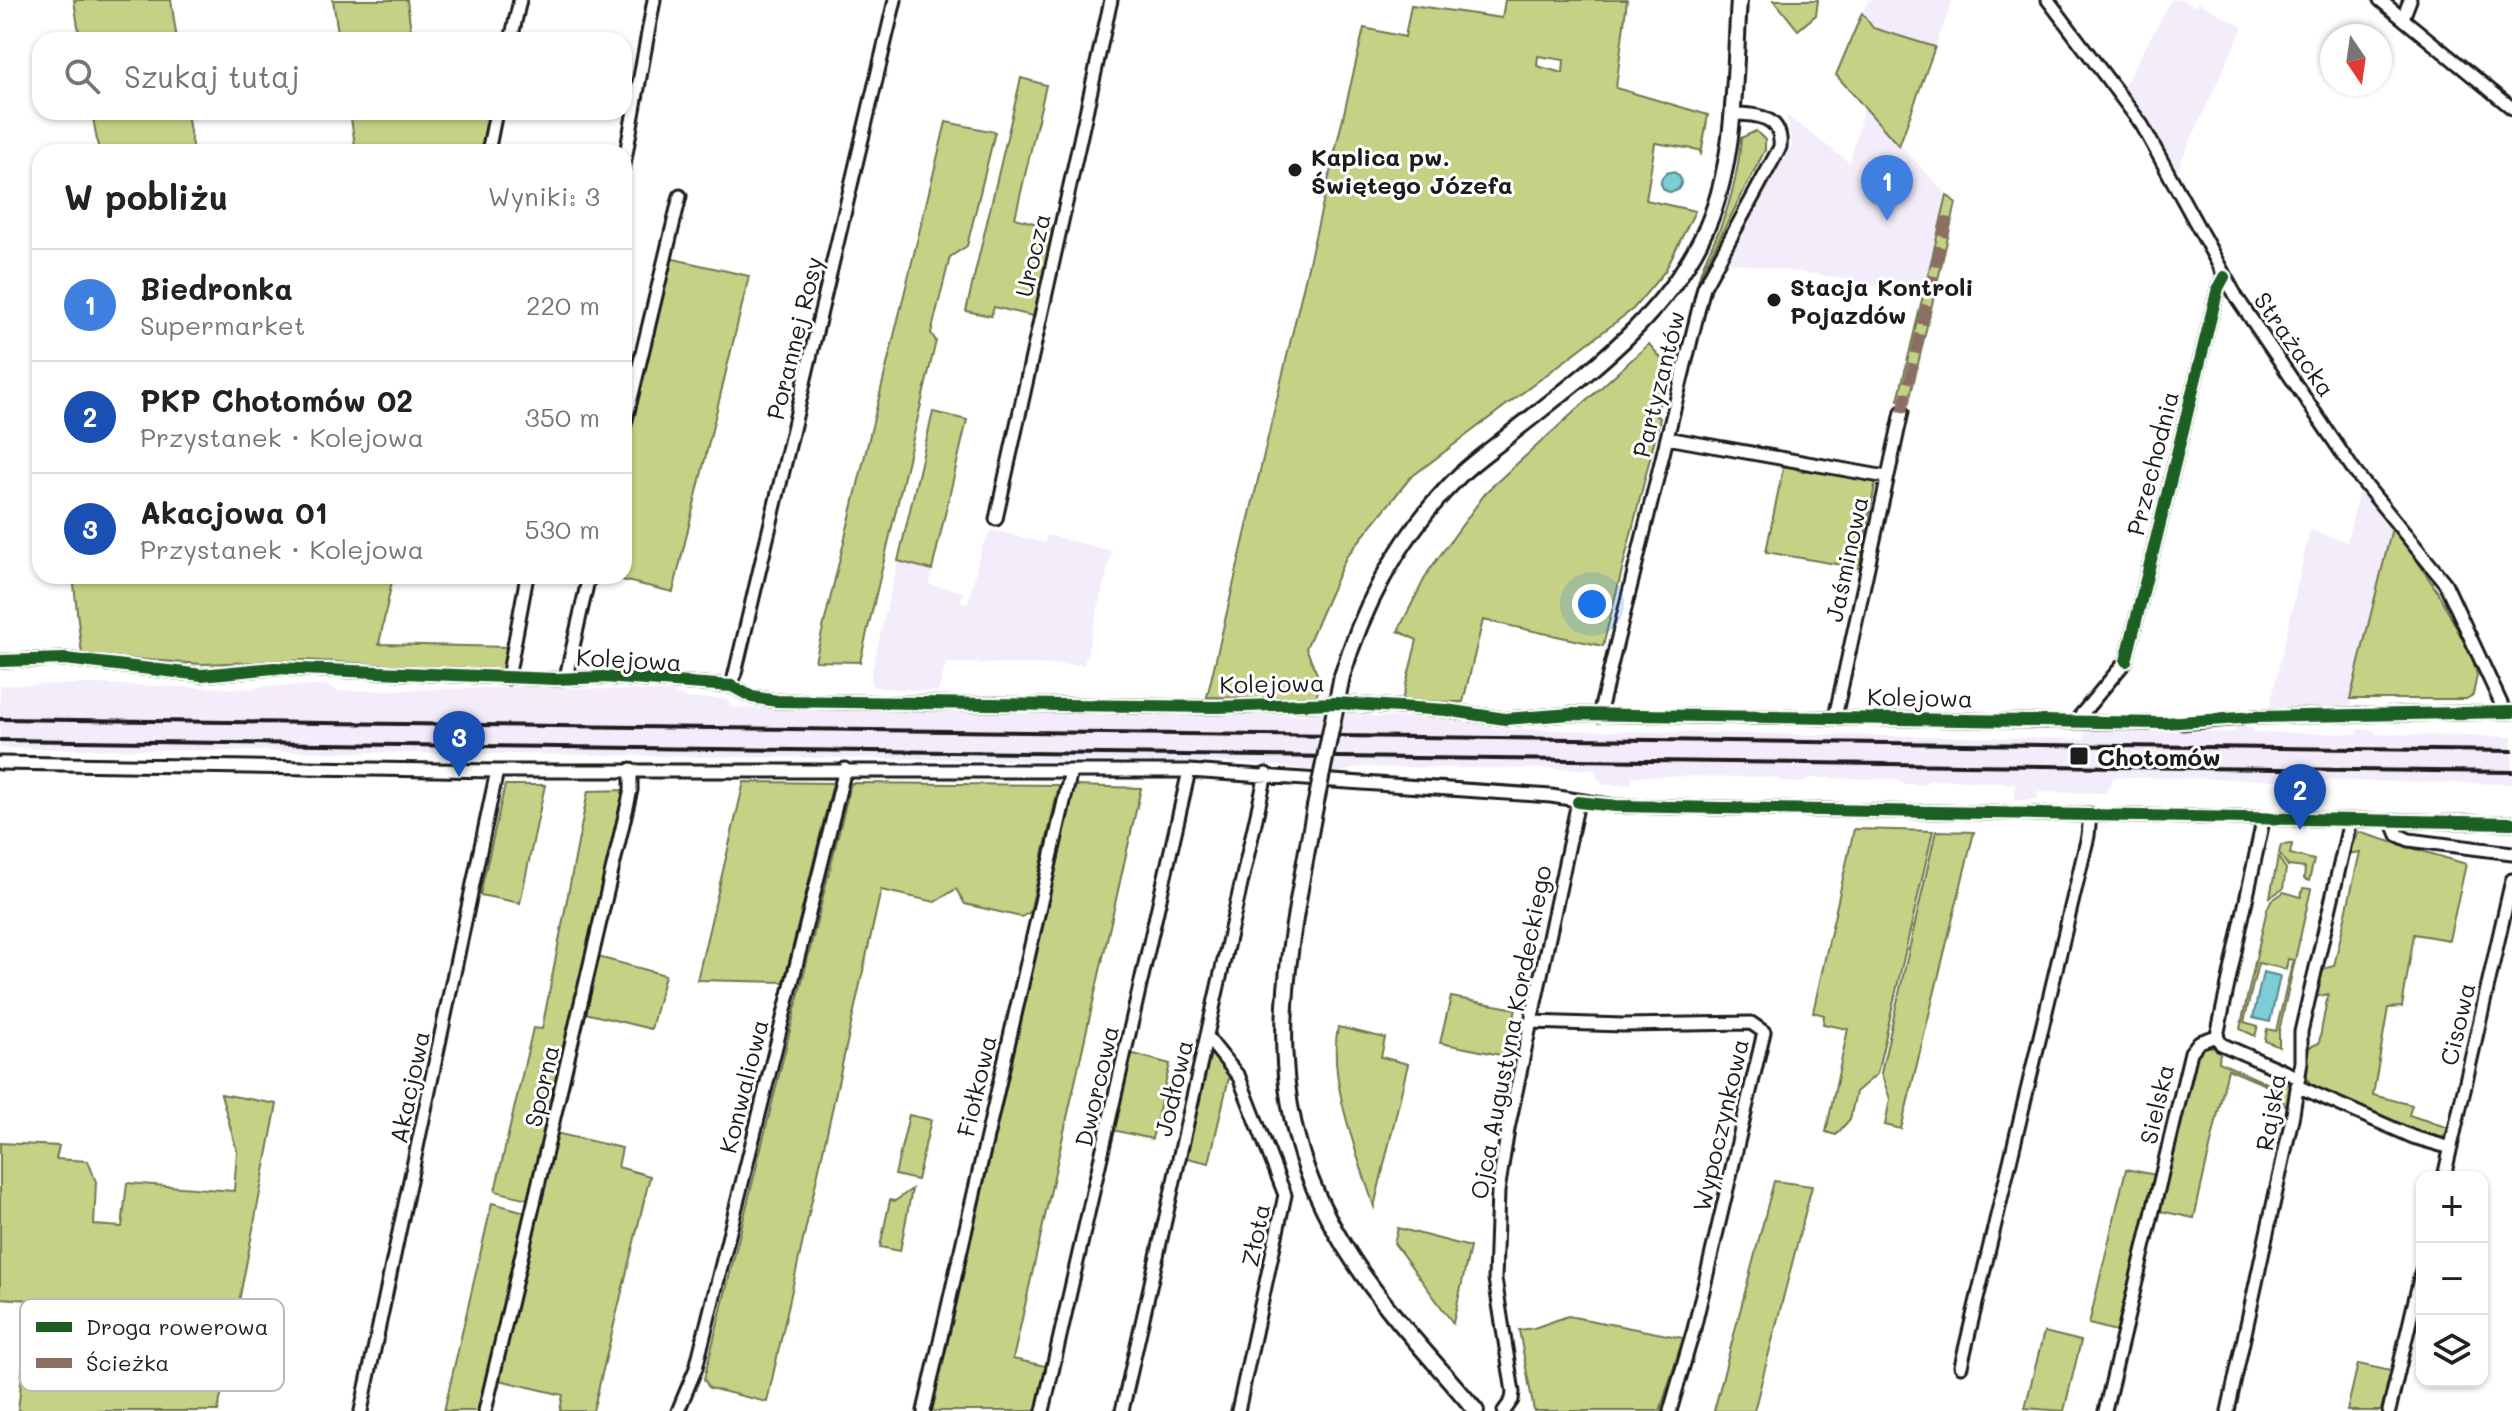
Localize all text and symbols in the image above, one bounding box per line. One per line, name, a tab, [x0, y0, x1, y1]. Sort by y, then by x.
north arrow	[2320, 24, 2392, 96]
search box	[32, 32, 632, 120]
icon: search	[60, 54, 104, 98]
text: Szukaj tutaj	[124, 56, 300, 96]
place label: Kaplica pw. Świętego Józefa	[1311, 141, 1513, 200]
pin: 1	[1861, 155, 1913, 221]
marker: Kaplica pw. Świętego Józefa	[1286, 161, 1304, 179]
text: W pobliżu	[64, 174, 228, 219]
text: Wyniki: 3	[488, 179, 600, 213]
street label: Urocza	[1007, 210, 1057, 300]
street label: Porannej Rosy	[759, 253, 829, 423]
text: Biedronka	[140, 268, 293, 308]
place label: Stacja Kontroli Pojazdów	[1790, 271, 1974, 330]
street label: Strażacka	[2248, 285, 2342, 403]
text: 1	[84, 288, 96, 322]
text: 220 m	[526, 288, 600, 322]
marker: Stacja Kontroli Pojazdów	[1765, 291, 1783, 309]
text: Supermarket	[140, 308, 305, 342]
street label: Partyzantów	[1625, 308, 1691, 460]
text: PKP Chotomów 02	[140, 380, 413, 420]
street label: Przechodnia	[2119, 388, 2185, 538]
text: 2	[83, 400, 97, 434]
text: 350 m	[525, 400, 600, 434]
text: Przystanek · Kolejowa	[140, 420, 424, 454]
text: Akacjowa 01	[140, 492, 328, 532]
street label: Jaśminowa	[1818, 493, 1874, 625]
text: 3	[82, 512, 98, 546]
text: 530 m	[525, 512, 600, 546]
text: Przystanek · Kolejowa	[140, 532, 424, 566]
your location	[1572, 584, 1612, 624]
street label: Kolejowa	[575, 641, 683, 677]
street label: Kolejowa	[1219, 667, 1325, 699]
street label: Kolejowa	[1867, 681, 1973, 713]
pin: 3	[433, 711, 485, 777]
place label: Chotomów	[2097, 741, 2221, 772]
marker: Chotomów	[2068, 745, 2090, 767]
pin: 2	[2274, 764, 2326, 830]
street label: Ojca Augustyna Kordeckiego	[1462, 862, 1558, 1202]
street label: Cisowa	[2432, 980, 2482, 1068]
street label: Konwaliowa	[711, 1016, 775, 1156]
street label: Dworcowa	[1067, 1022, 1125, 1150]
street label: Akacjowa	[382, 1028, 436, 1146]
street label: Fiołkowa	[949, 1032, 1003, 1140]
street label: Wypoczynkowa	[1685, 1036, 1755, 1214]
street label: Jodłowa	[1147, 1037, 1199, 1139]
street label: Sporna	[517, 1042, 565, 1130]
street label: Sielska	[2132, 1061, 2180, 1147]
street label: Rajska	[2248, 1071, 2292, 1153]
map controls	[2416, 1171, 2488, 1387]
button: +	[2416, 1171, 2488, 1243]
street label: Złota	[1234, 1201, 1276, 1269]
button: −	[2416, 1243, 2488, 1315]
legend	[20, 1299, 284, 1391]
text: Droga rowerowa	[86, 1312, 268, 1341]
button: layers	[2416, 1315, 2488, 1387]
text: Ścieżka	[86, 1348, 169, 1377]

